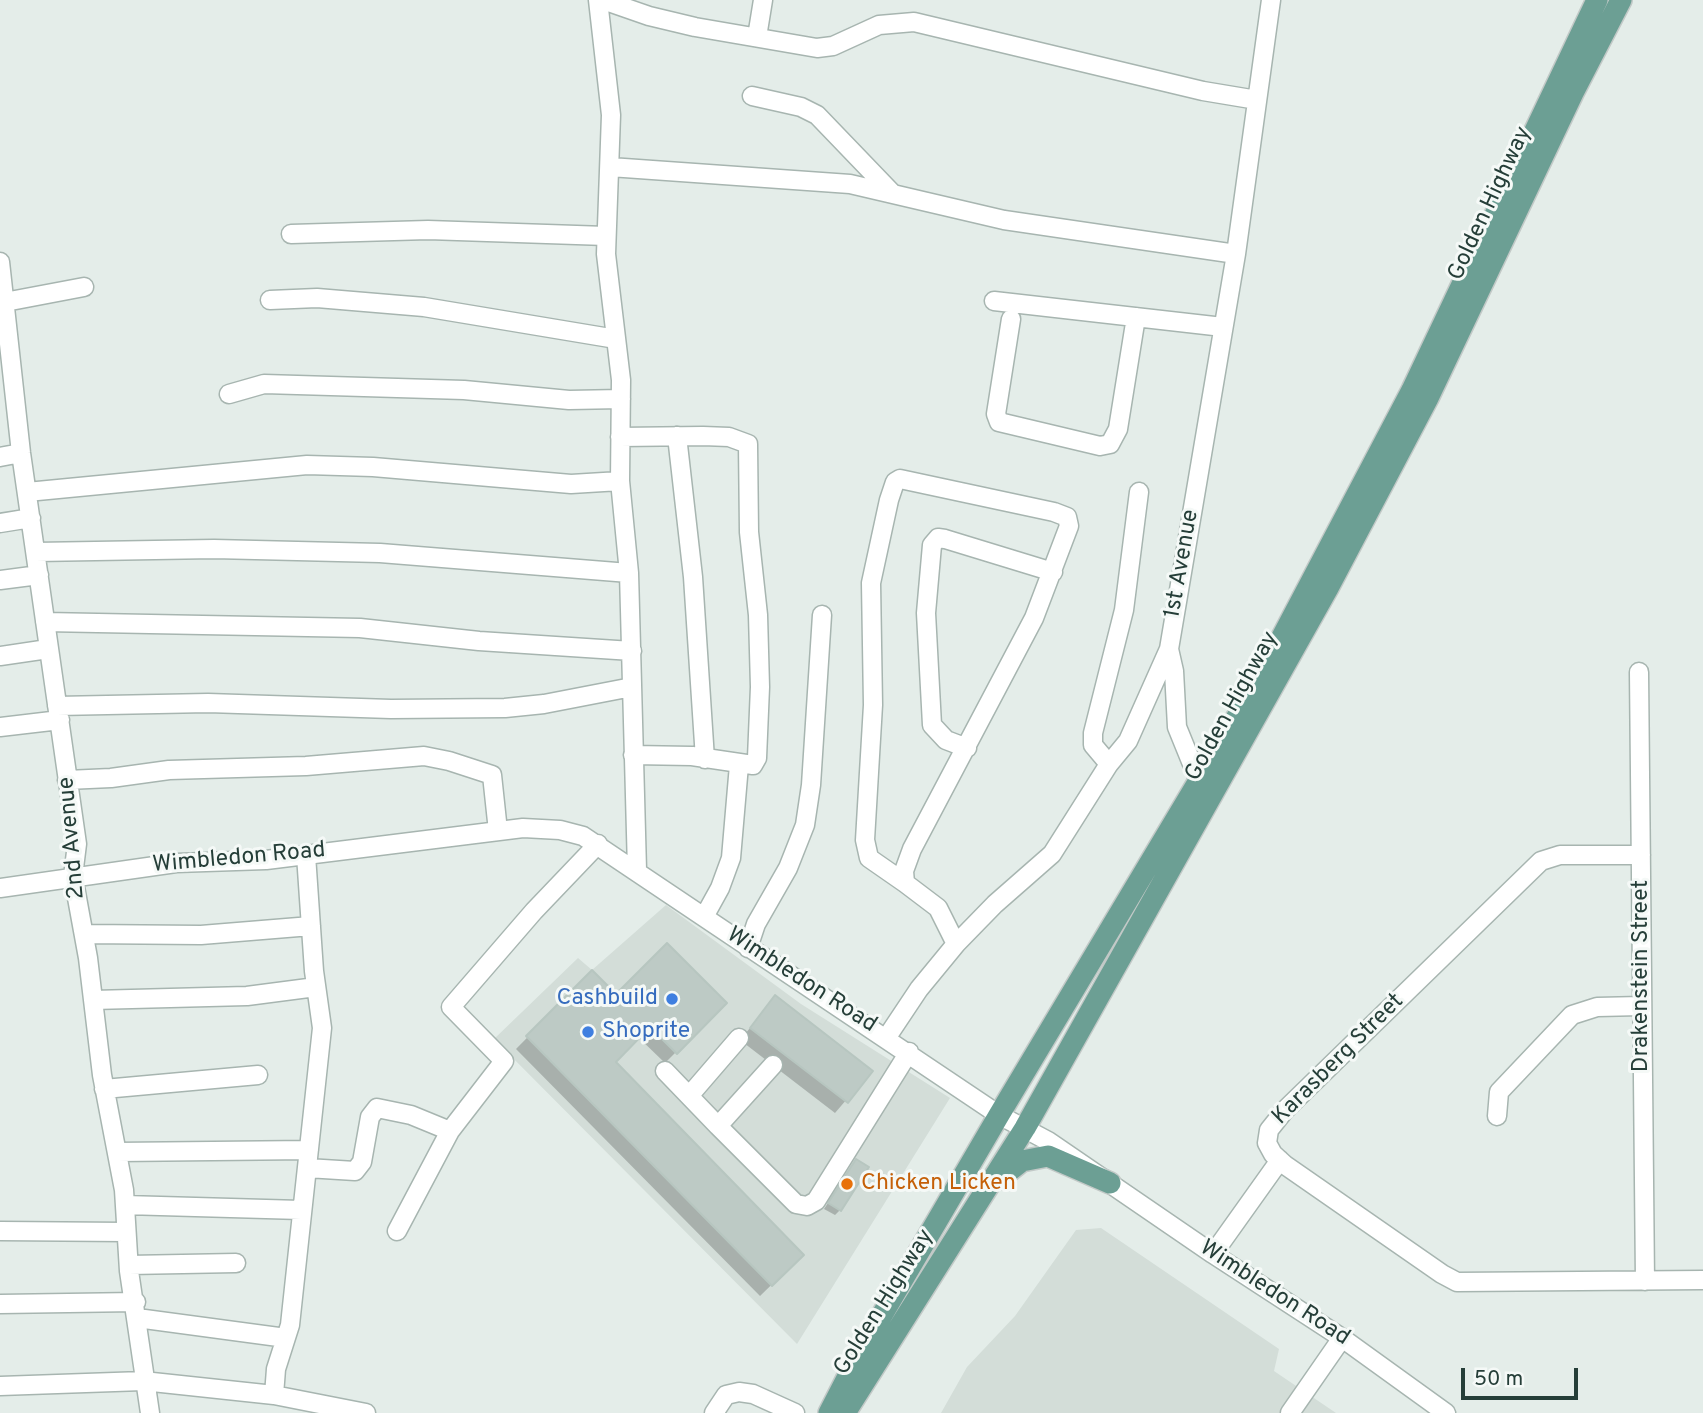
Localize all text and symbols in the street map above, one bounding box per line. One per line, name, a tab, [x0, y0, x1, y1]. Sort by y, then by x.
street label: Golden Highway	[1443, 123, 1539, 285]
street label: 1st Avenue	[1160, 508, 1206, 620]
street label: Golden Highway	[1181, 627, 1285, 787]
street label: 2nd Avenue	[54, 776, 92, 900]
street label: Wimbledon Road	[151, 838, 327, 880]
street label: Drakenstein Street	[1628, 880, 1656, 1072]
street label: Wimbledon Road	[721, 922, 881, 1040]
place label: Cashbuild	[557, 985, 658, 1013]
street label: Karasberg Street	[1268, 989, 1410, 1131]
marker: Cashbuild	[664, 991, 680, 1007]
place label: Shoprite	[602, 1018, 690, 1046]
marker: Shoprite	[580, 1024, 596, 1040]
place label: Chicken Licken	[861, 1170, 1016, 1198]
marker: Chicken Licken	[839, 1176, 855, 1192]
street label: Golden Highway	[829, 1225, 941, 1381]
street label: Wimbledon Road	[1194, 1235, 1354, 1353]
scale bar	[1465, 1354, 1582, 1398]
text: 50 m	[1474, 1366, 1523, 1393]

